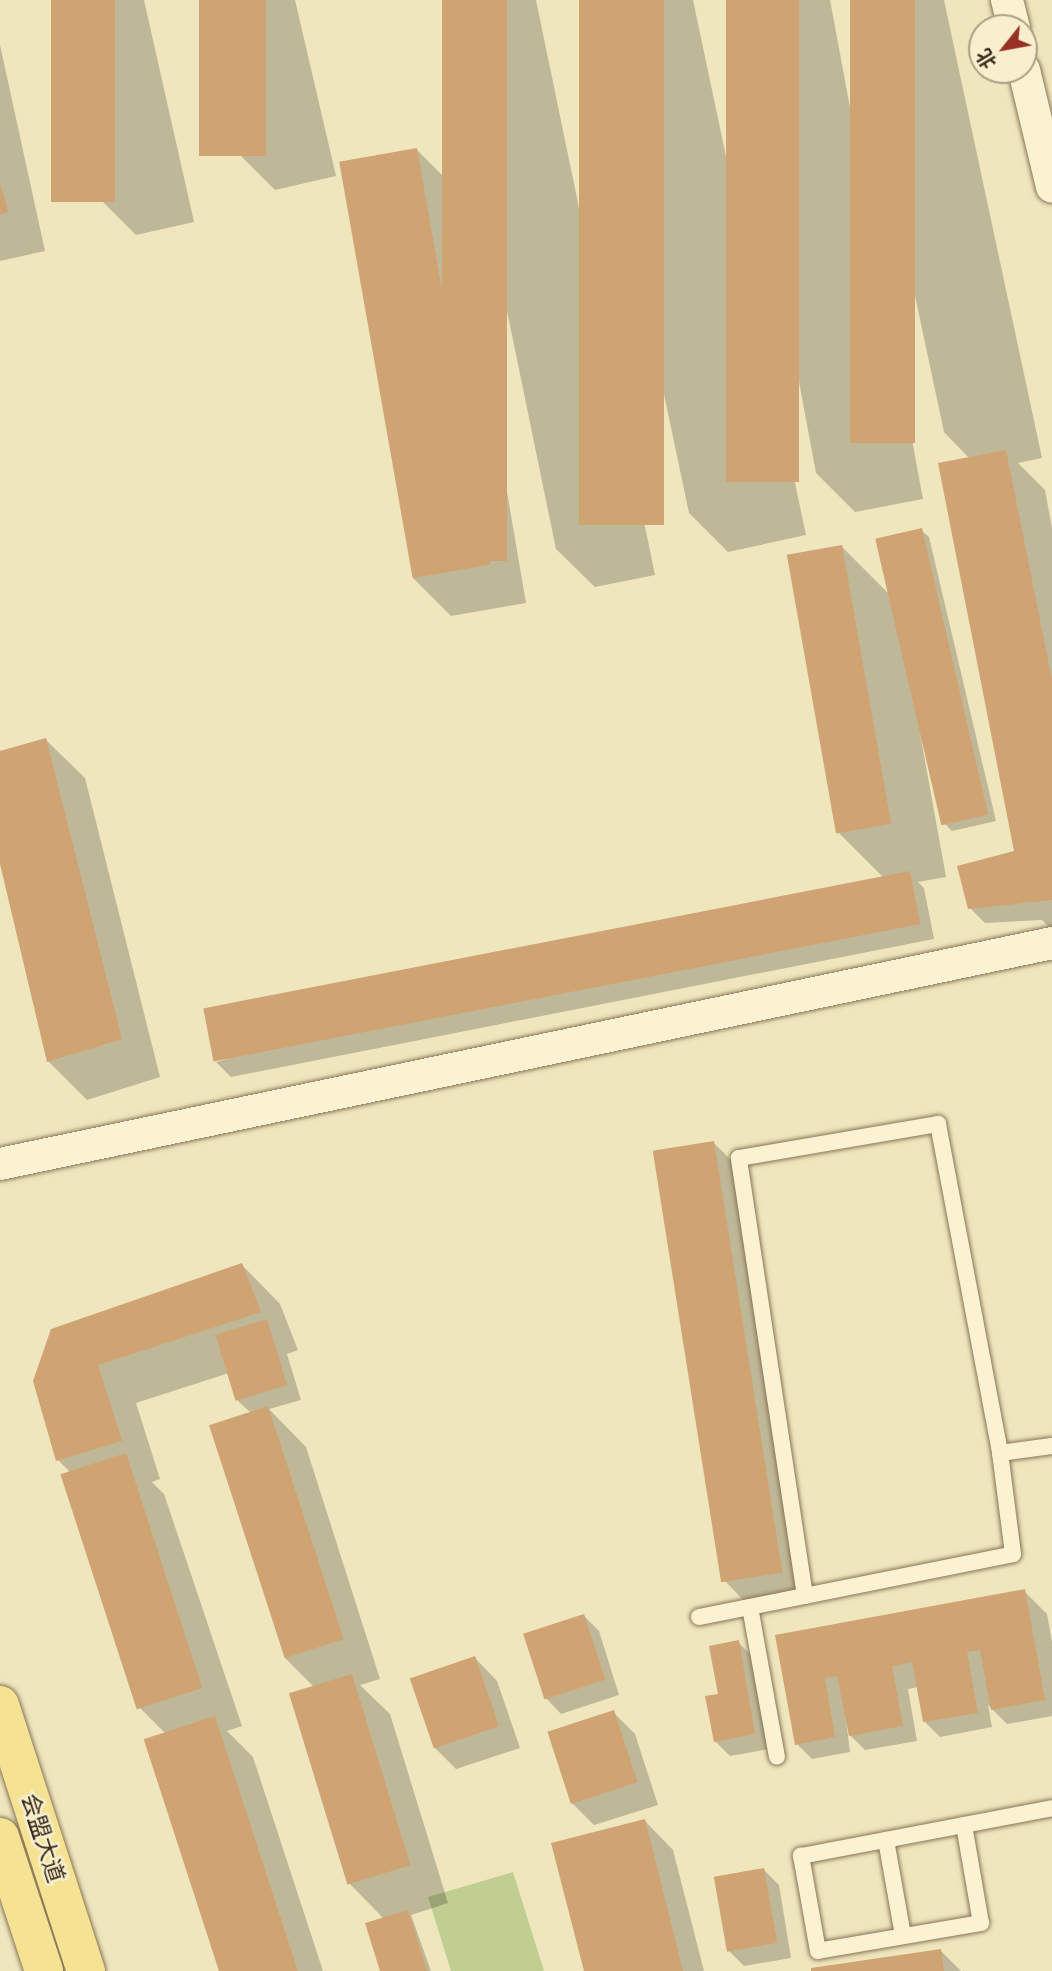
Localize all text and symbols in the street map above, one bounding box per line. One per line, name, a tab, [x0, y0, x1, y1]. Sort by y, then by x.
north arrow	[968, 14, 1038, 84]
text: 北	[972, 45, 1001, 73]
street label: 会盟大道	[16, 1790, 70, 1886]

